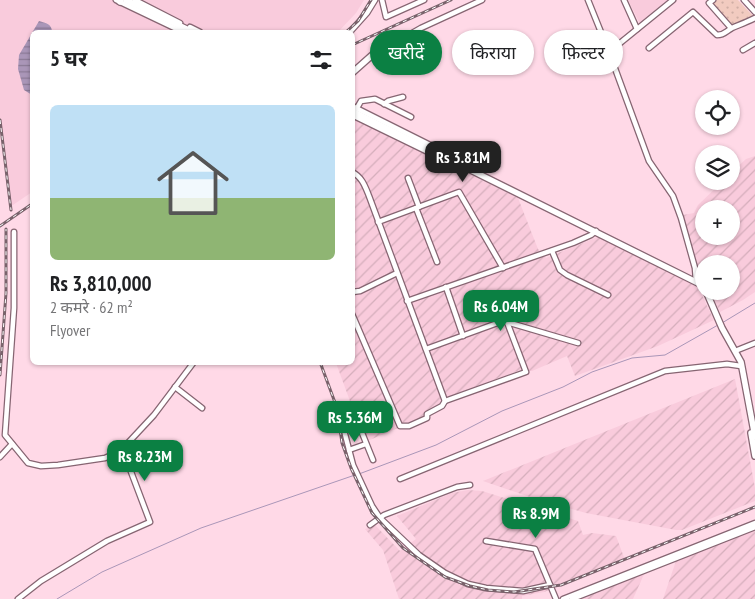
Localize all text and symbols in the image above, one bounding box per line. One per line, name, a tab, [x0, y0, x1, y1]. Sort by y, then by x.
chip: खरीदें	[370, 30, 442, 75]
chip: किराया	[452, 30, 534, 75]
chip: फ़िल्टर	[544, 30, 623, 75]
text: 5 घर	[50, 45, 87, 72]
icon: filters	[307, 46, 335, 74]
map controls	[695, 90, 740, 300]
button: locate	[695, 90, 740, 135]
icon: home	[148, 138, 238, 228]
pin: Rs 3.81M	[411, 140, 515, 183]
button: layers	[695, 145, 740, 190]
text: Rs 3.81M	[436, 147, 490, 167]
button: +	[695, 200, 740, 245]
button: −	[695, 255, 740, 300]
text: Rs 3,810,000	[50, 270, 152, 297]
pin: Rs 6.04M	[449, 290, 553, 332]
text: Rs 6.04M	[474, 296, 528, 316]
text: 2 कमरे · 62 m²	[50, 297, 133, 317]
text: Flyover	[50, 320, 90, 340]
pin: Rs 5.36M	[303, 400, 407, 443]
text: Rs 5.36M	[328, 407, 382, 427]
pin: Rs 8.23M	[93, 440, 197, 482]
text: Rs 8.23M	[118, 446, 172, 466]
pin: Rs 8.9M	[490, 496, 582, 539]
text: Rs 8.9M	[513, 503, 559, 523]

